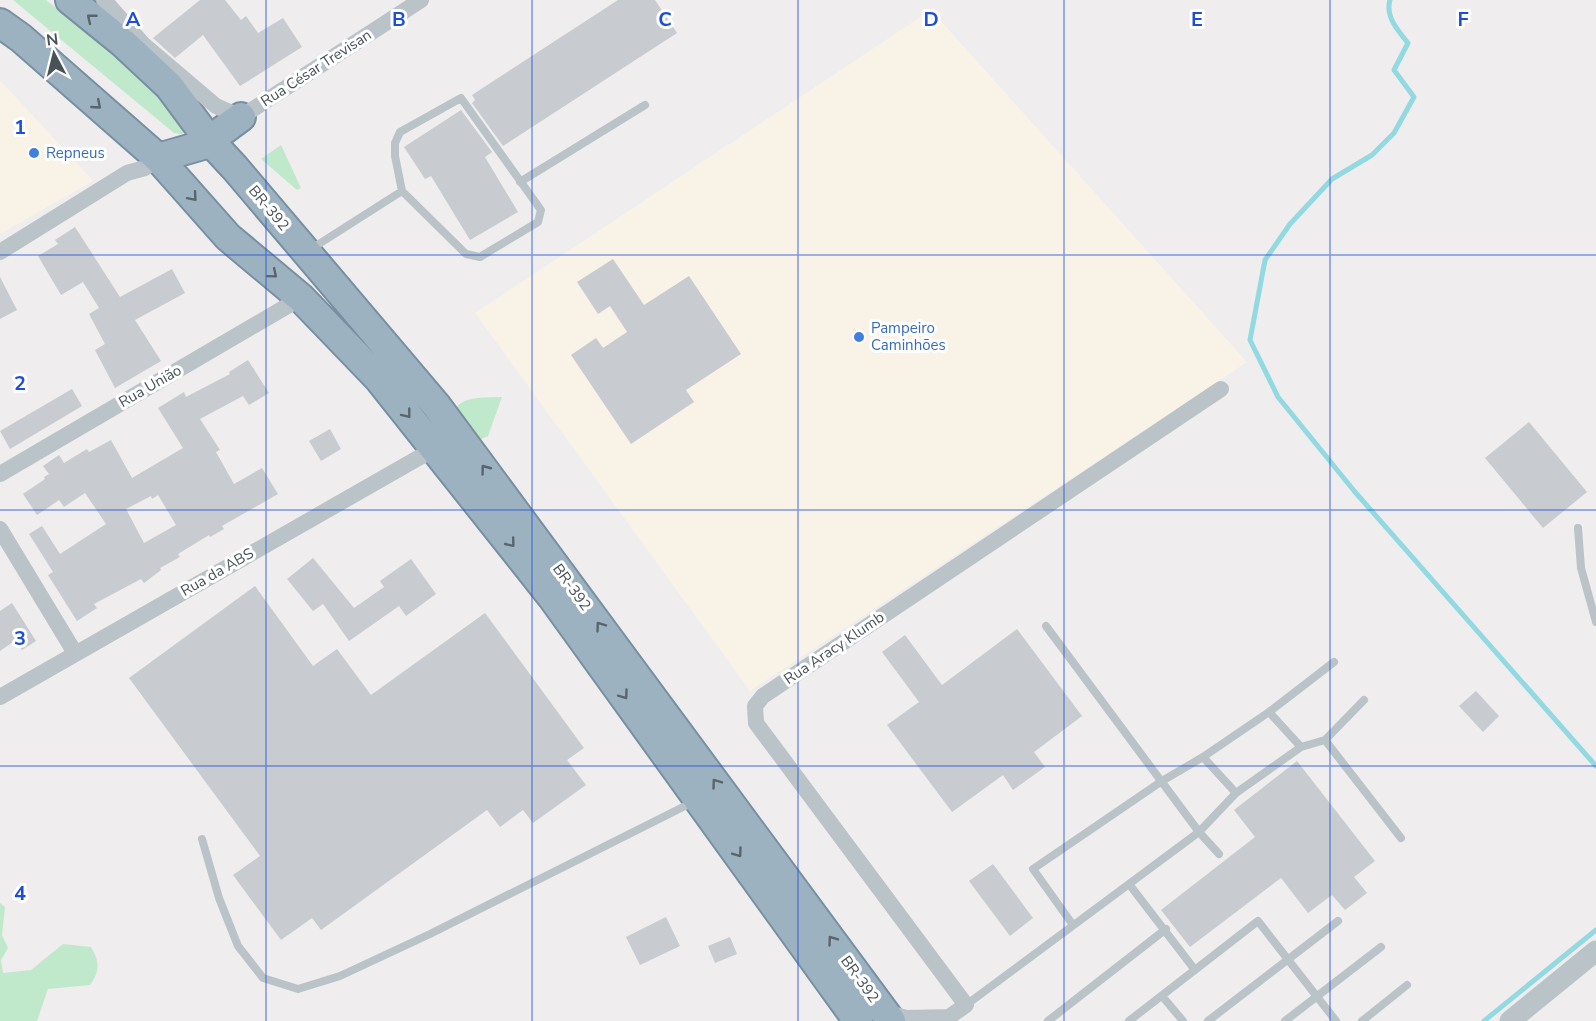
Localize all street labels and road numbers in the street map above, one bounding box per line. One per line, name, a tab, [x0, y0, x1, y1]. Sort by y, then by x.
street label: Rua César Trevisan	[257, 25, 375, 111]
street label: BR-392	[244, 181, 294, 235]
street label: Rua União	[115, 360, 185, 412]
street label: Rua da ABS	[177, 543, 257, 601]
street label: BR-392	[548, 560, 596, 614]
street label: Rua Aracy Klumb	[780, 607, 888, 689]
street label: BR-392	[836, 952, 884, 1006]

